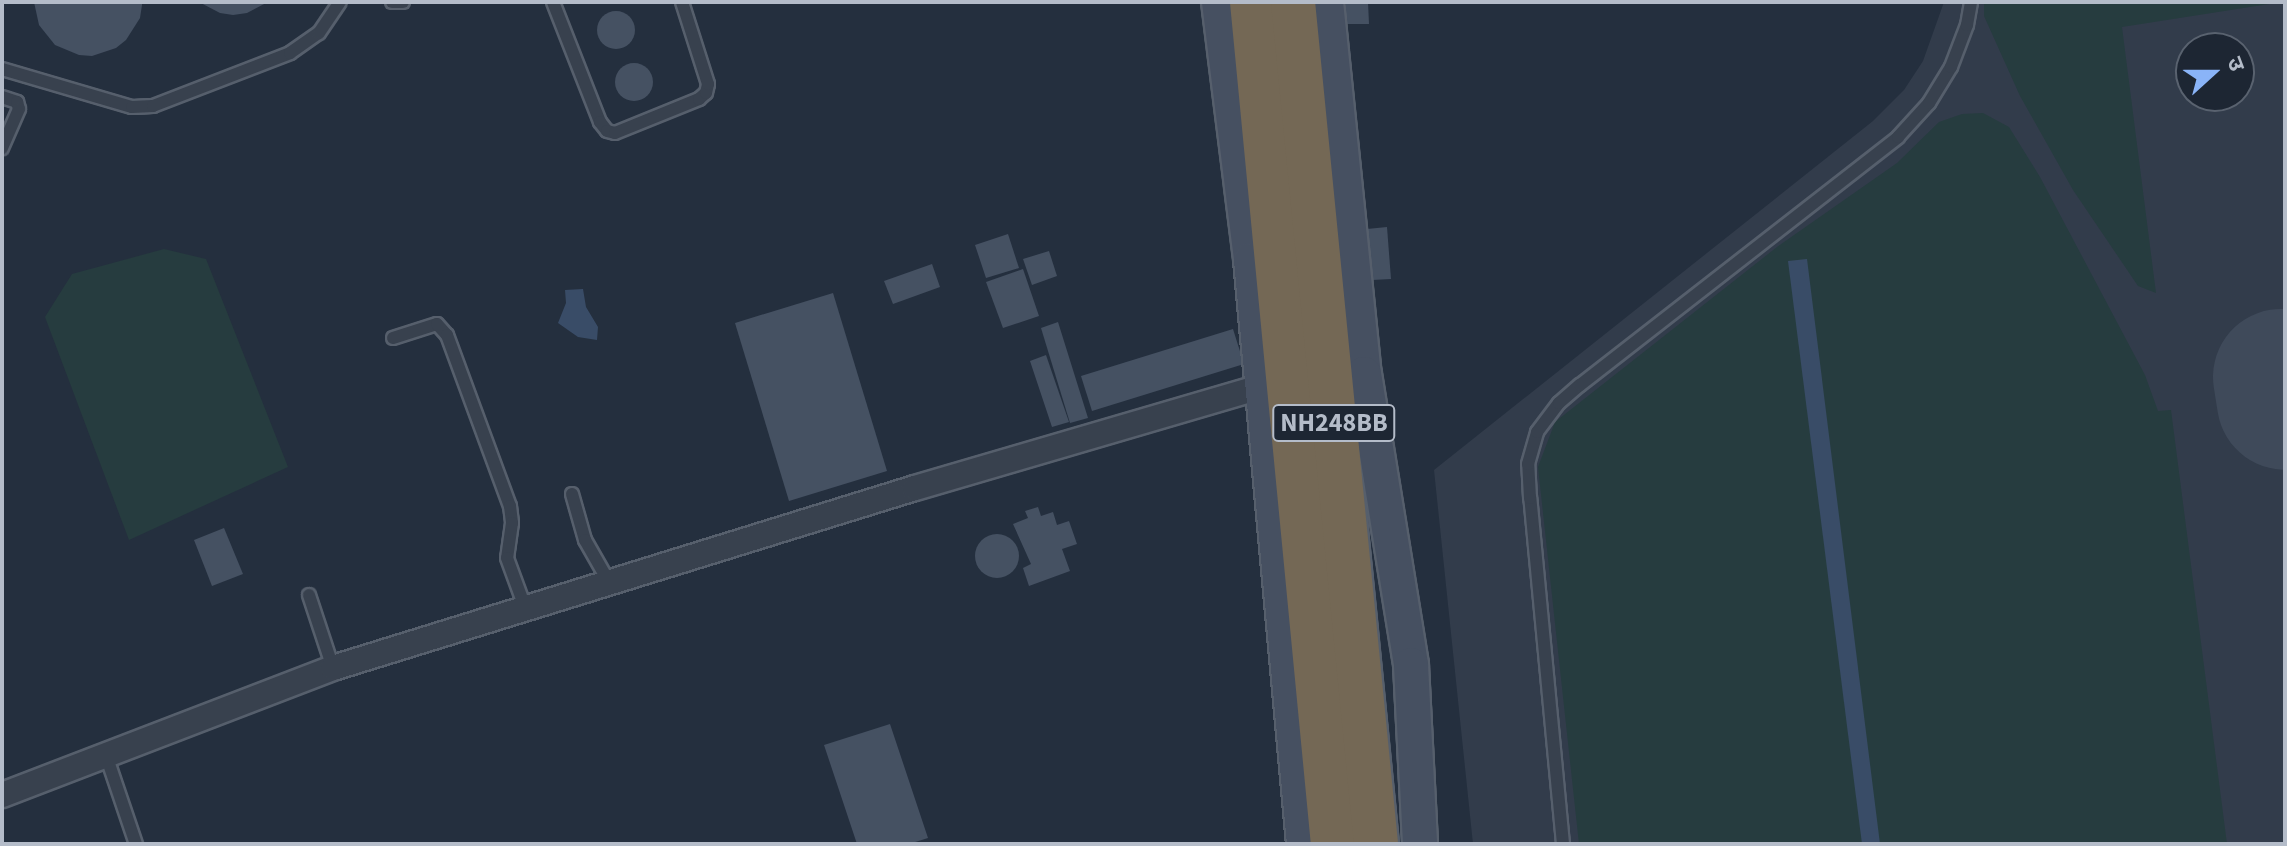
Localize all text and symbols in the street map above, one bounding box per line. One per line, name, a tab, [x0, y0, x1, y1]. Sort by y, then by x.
north arrow	[2175, 32, 2255, 112]
text: उ	[2218, 52, 2253, 76]
road number: NH248BB	[1272, 401, 1396, 445]

